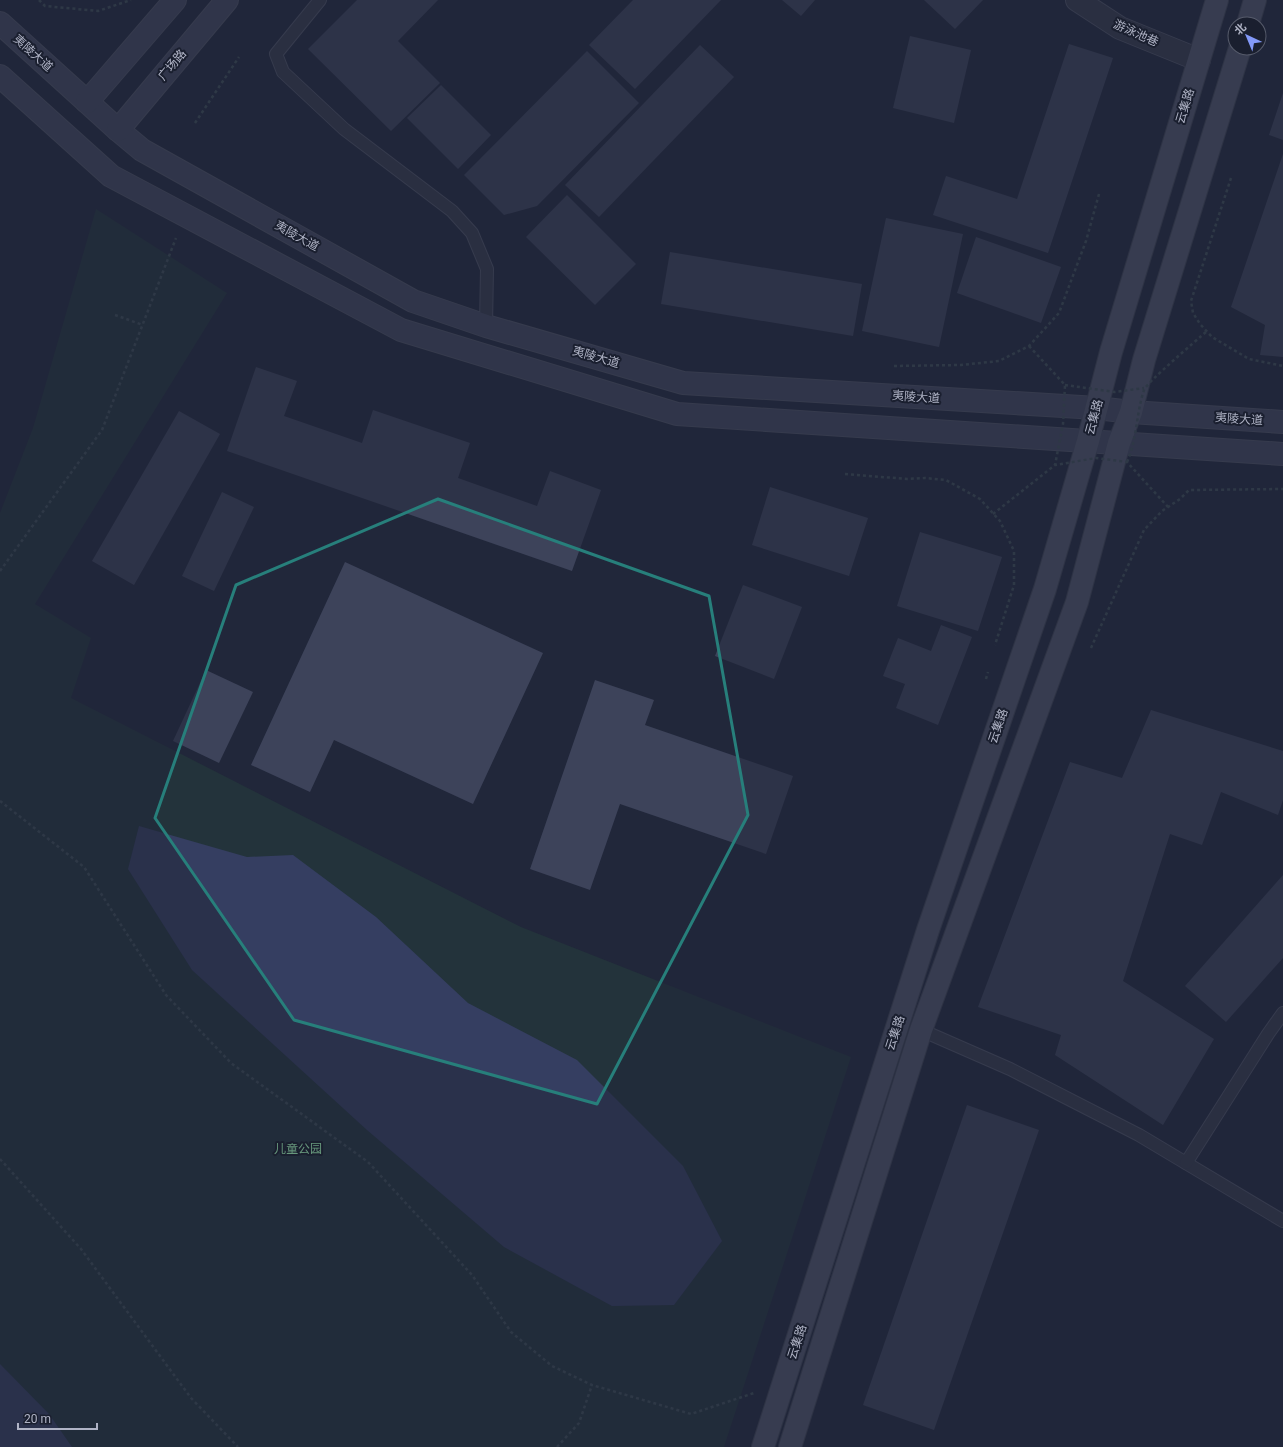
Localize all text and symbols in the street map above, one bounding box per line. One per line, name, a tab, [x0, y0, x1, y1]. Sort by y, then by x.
north arrow	[1227, 16, 1267, 56]
street label: 游泳池巷	[1111, 17, 1161, 49]
text: 北	[1232, 21, 1249, 38]
street label: 夷陵大道	[10, 32, 56, 74]
street label: 广场路	[155, 47, 189, 83]
street label: 云集路	[1173, 87, 1197, 125]
street label: 夷陵大道	[273, 218, 321, 254]
street label: 夷陵大道	[571, 344, 621, 370]
street label: 夷陵大道	[892, 388, 940, 406]
street label: 云集路	[1083, 398, 1105, 436]
street label: 夷陵大道	[1215, 410, 1263, 428]
street label: 云集路	[986, 707, 1010, 745]
street label: 云集路	[883, 1014, 907, 1052]
park label: 儿童公园	[274, 1142, 322, 1156]
street label: 云集路	[785, 1323, 809, 1361]
scale bar	[18, 1405, 97, 1431]
text: 20 m	[24, 1412, 51, 1426]

